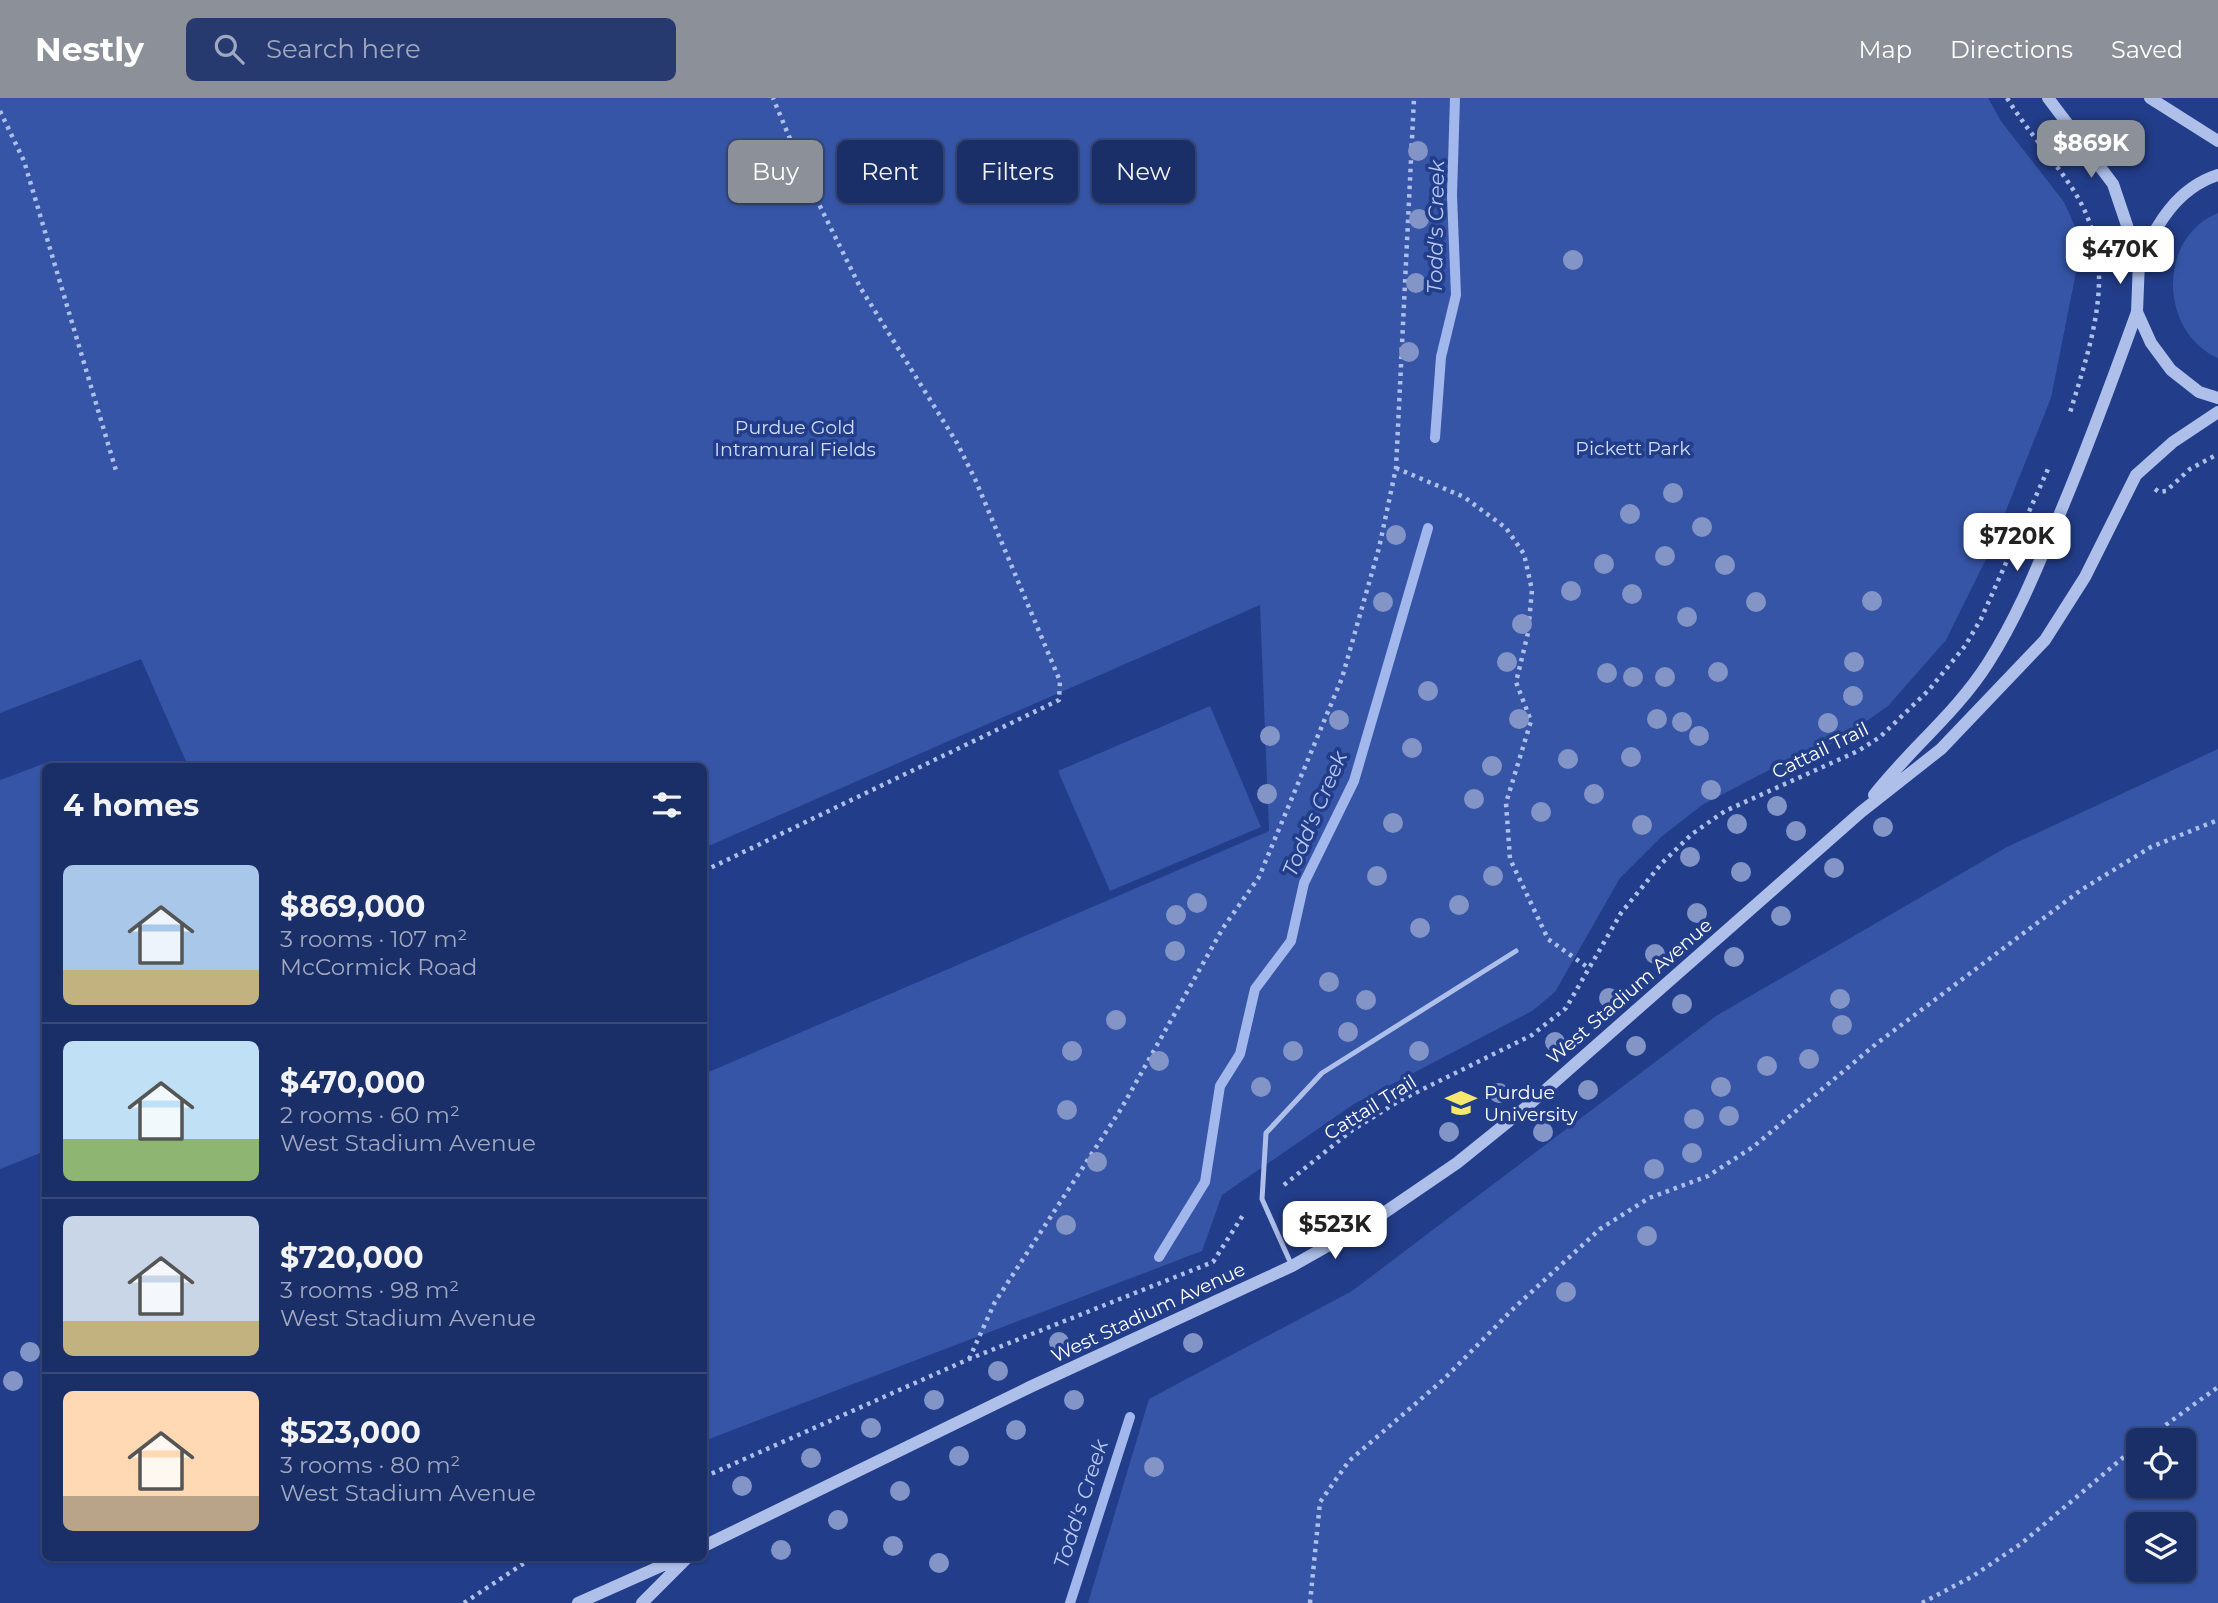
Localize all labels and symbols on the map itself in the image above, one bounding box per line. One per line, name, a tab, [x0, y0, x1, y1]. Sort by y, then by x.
pin: $869K	[2042, 120, 2140, 180]
water label: Todd's Creek	[1422, 158, 1449, 294]
pin: $470K	[2071, 226, 2169, 286]
park label: Purdue Gold Intramural Fields	[714, 416, 876, 461]
park label: Pickett Park	[1575, 437, 1691, 460]
pin: $720K	[1968, 514, 2066, 573]
street label: Cattail Trail	[1768, 717, 1872, 784]
water label: Todd's Creek	[1277, 746, 1353, 880]
street label: West Stadium Avenue	[1542, 913, 1717, 1069]
street label: Cattail Trail	[1320, 1070, 1421, 1145]
place label: Purdue University	[1484, 1081, 1578, 1126]
school or university icon: Purdue University	[1444, 1086, 1478, 1120]
pin: $523K	[1286, 1202, 1384, 1261]
street label: West Stadium Avenue	[1048, 1257, 1249, 1368]
water label: Todd's Creek	[1048, 1435, 1114, 1571]

